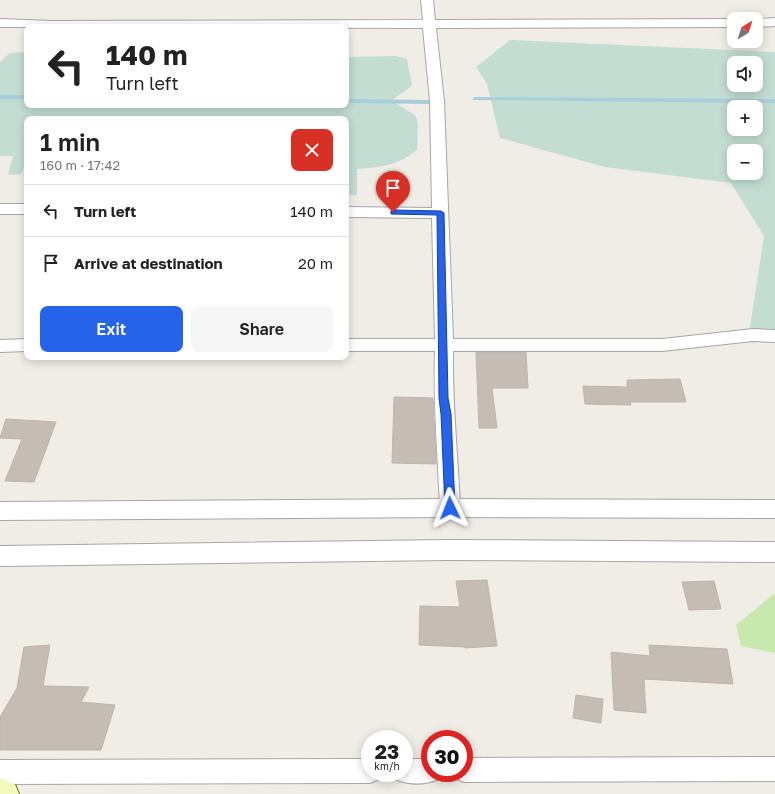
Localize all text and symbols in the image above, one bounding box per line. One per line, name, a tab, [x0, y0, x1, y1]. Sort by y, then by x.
north arrow	[727, 12, 763, 48]
map controls	[727, 12, 763, 180]
text: 140 m	[106, 38, 188, 71]
icon: left	[40, 40, 92, 92]
button: sound	[727, 56, 763, 92]
text: Turn left	[106, 72, 179, 94]
button: +	[727, 100, 763, 136]
text: 1 min	[40, 127, 100, 156]
button: close	[291, 129, 333, 171]
button: −	[727, 144, 763, 180]
text: 160 m · 17:42	[40, 157, 120, 173]
pin	[376, 171, 410, 212]
icon: arrive	[382, 177, 404, 199]
icon: left	[40, 200, 62, 222]
text: Turn left	[74, 202, 136, 220]
text: 140 m	[290, 202, 333, 220]
icon: arrive	[40, 252, 62, 274]
text: Arrive at destination	[74, 254, 223, 272]
text: 20 m	[298, 254, 333, 272]
button: Exit	[40, 306, 183, 352]
button: Share	[191, 306, 333, 352]
position arrow	[429, 487, 471, 529]
speed limit sign: 30	[421, 730, 473, 782]
text: 23	[375, 739, 399, 763]
text: km/h	[374, 760, 400, 772]

